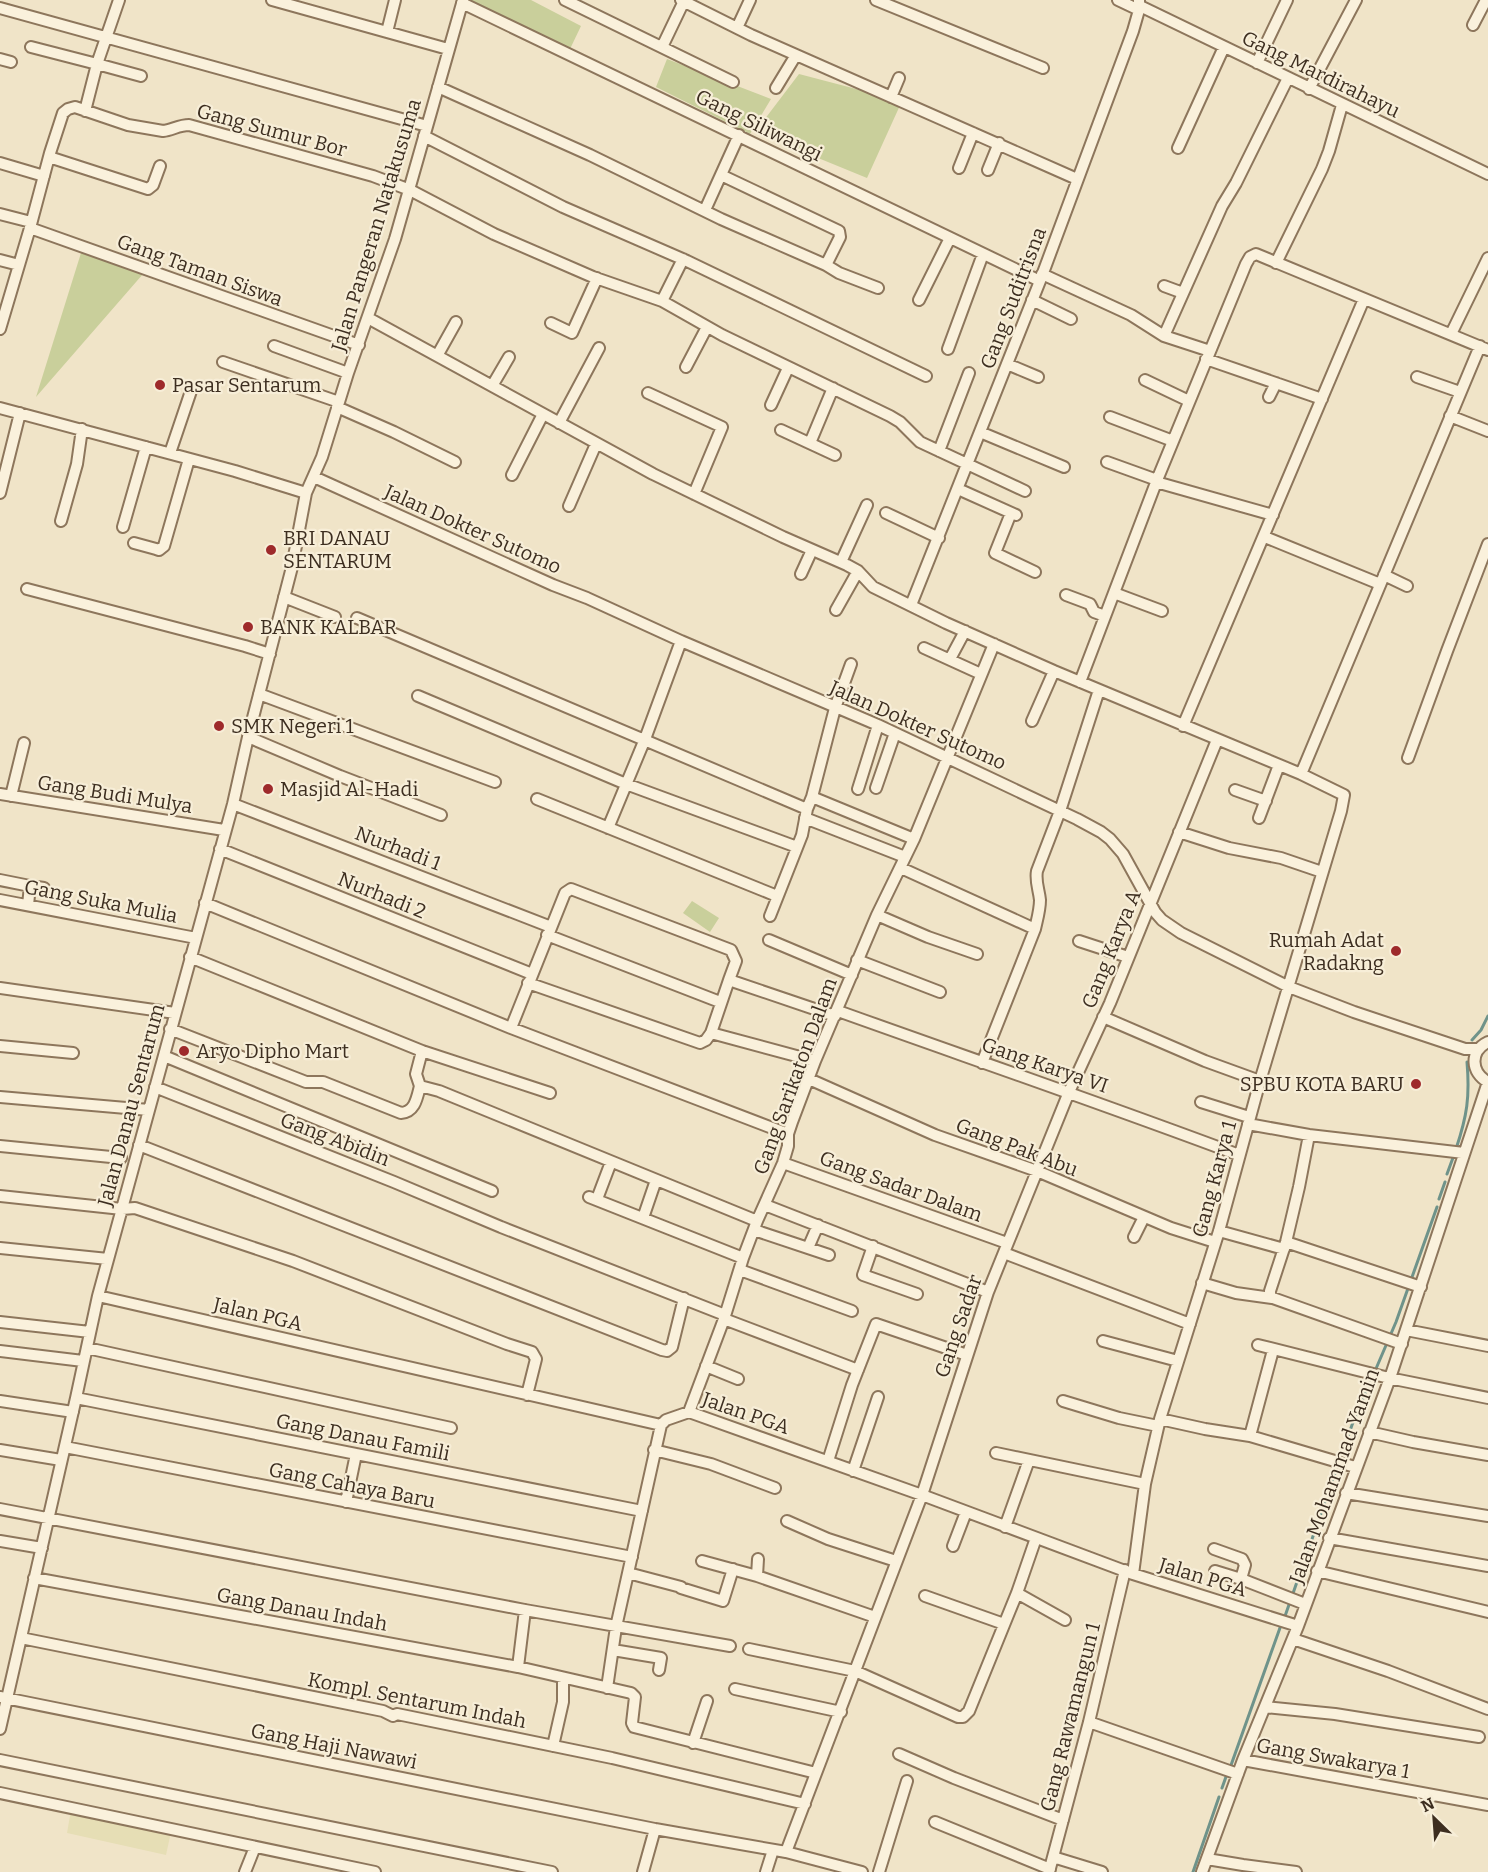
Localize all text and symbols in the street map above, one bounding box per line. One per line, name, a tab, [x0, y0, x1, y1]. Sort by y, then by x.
street label: Gang Mardirahayu	[1238, 25, 1404, 123]
street label: Gang Siliwangi	[692, 84, 826, 166]
street label: Jalan Pangeran Natakusuma	[326, 96, 426, 355]
street label: Gang Sumur Bor	[194, 98, 350, 162]
street label: Gang Suditrisna	[975, 224, 1051, 372]
street label: Gang Taman Siswa	[114, 229, 286, 311]
place label: Pasar Sentarum	[172, 373, 321, 397]
marker: Pasar Sentarum	[153, 378, 167, 392]
street label: Jalan Dokter Sutomo	[380, 479, 565, 579]
place label: BRI DANAU SENTARUM	[283, 526, 392, 573]
marker: BRI DANAU SENTARUM	[264, 543, 278, 557]
place label: BANK KALBAR	[260, 615, 397, 639]
marker: BANK KALBAR	[241, 620, 255, 634]
street label: Jalan Dokter Sutomo	[825, 675, 1010, 775]
place label: SMK Negeri 1	[231, 714, 354, 738]
marker: SMK Negeri 1	[212, 719, 226, 733]
street label: Gang Budi Mulya	[36, 770, 194, 818]
place label: Masjid Al-Hadi	[280, 777, 418, 802]
marker: Masjid Al-Hadi	[261, 782, 275, 796]
street label: Nurhadi 1	[352, 821, 444, 875]
street label: Nurhadi 2	[334, 866, 430, 924]
street label: Gang Suka Mulia	[22, 874, 180, 928]
street label: Gang Karya A	[1076, 885, 1146, 1012]
place label: Rumah Adat Radakng	[1269, 928, 1384, 975]
marker: Rumah Adat Radakng	[1389, 944, 1403, 958]
street label: Gang Sarikaton Dalam	[748, 974, 842, 1178]
street label: Jalan Danau Sentarum	[92, 1001, 170, 1210]
street label: Gang Karya VI	[979, 1032, 1111, 1098]
place label: Aryo Dipho Mart	[196, 1039, 349, 1063]
marker: Aryo Dipho Mart	[177, 1044, 191, 1058]
place label: SPBU KOTA BARU	[1240, 1072, 1404, 1096]
marker: SPBU KOTA BARU	[1409, 1077, 1423, 1091]
street label: Gang Abidin	[277, 1107, 393, 1171]
street label: Gang Pak Abu	[953, 1113, 1081, 1181]
street label: Gang Karya 1	[1187, 1118, 1241, 1240]
street label: Gang Sadar Dalam	[816, 1145, 986, 1227]
street label: Gang Sadar	[929, 1271, 987, 1381]
street label: Jalan PGA	[210, 1292, 306, 1336]
street label: Jalan Mohammad Yamin	[1284, 1365, 1384, 1588]
street label: Jalan PGA	[698, 1387, 794, 1439]
street label: Gang Danau Famili	[274, 1408, 452, 1466]
street label: Gang Cahaya Baru	[267, 1457, 437, 1513]
street label: Jalan PGA	[1155, 1552, 1251, 1602]
street label: Gang Danau Indah	[215, 1582, 390, 1636]
street label: Gang Rawamangun 1	[1035, 1620, 1105, 1814]
street label: Kompl. Sentarum Indah	[306, 1667, 529, 1733]
street label: Gang Haji Nawawi	[249, 1718, 419, 1775]
street label: Gang Swakarya 1	[1255, 1733, 1411, 1783]
north arrow	[1404, 1788, 1464, 1848]
text: N	[1418, 1794, 1437, 1816]

